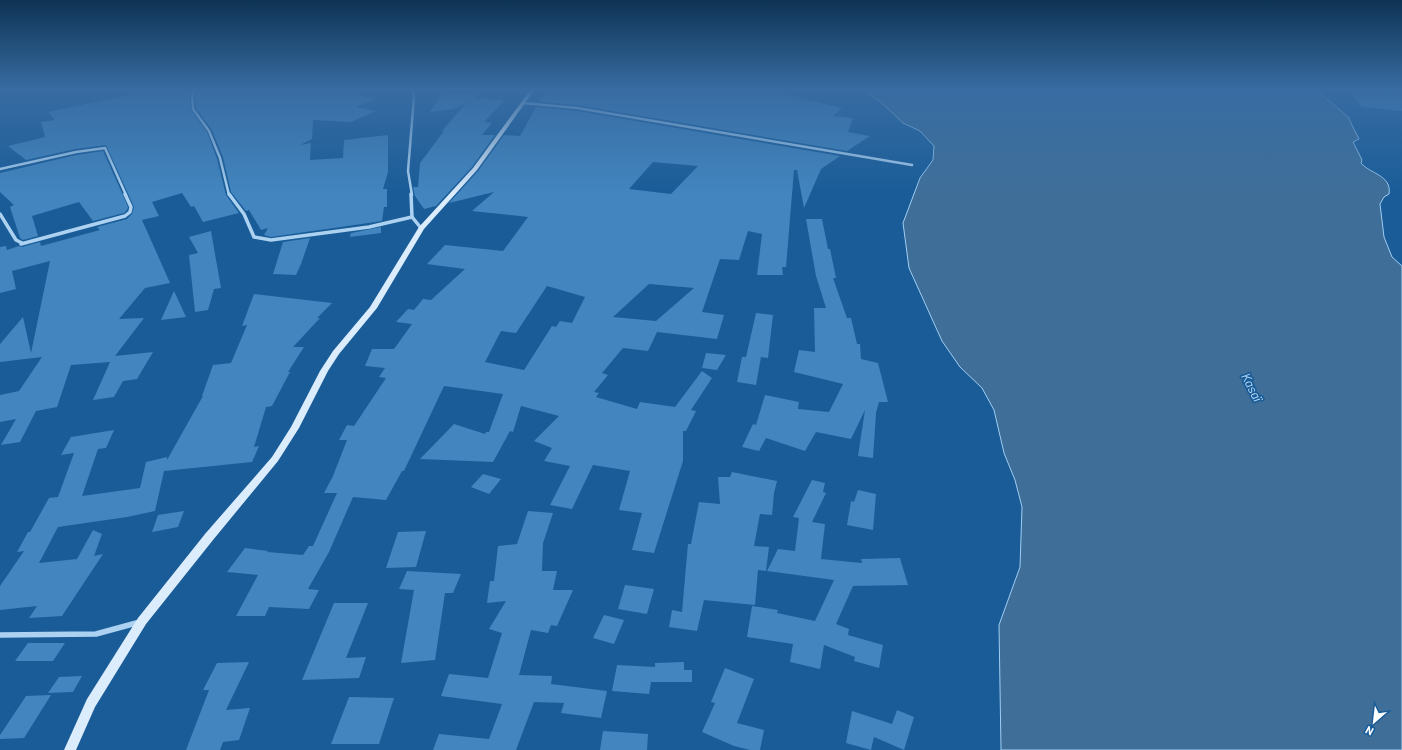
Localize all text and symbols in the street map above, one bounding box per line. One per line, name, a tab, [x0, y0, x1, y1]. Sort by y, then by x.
water label: Kasaï	[1238, 370, 1267, 405]
north arrow	[1354, 702, 1394, 742]
text: N	[1363, 724, 1375, 739]

